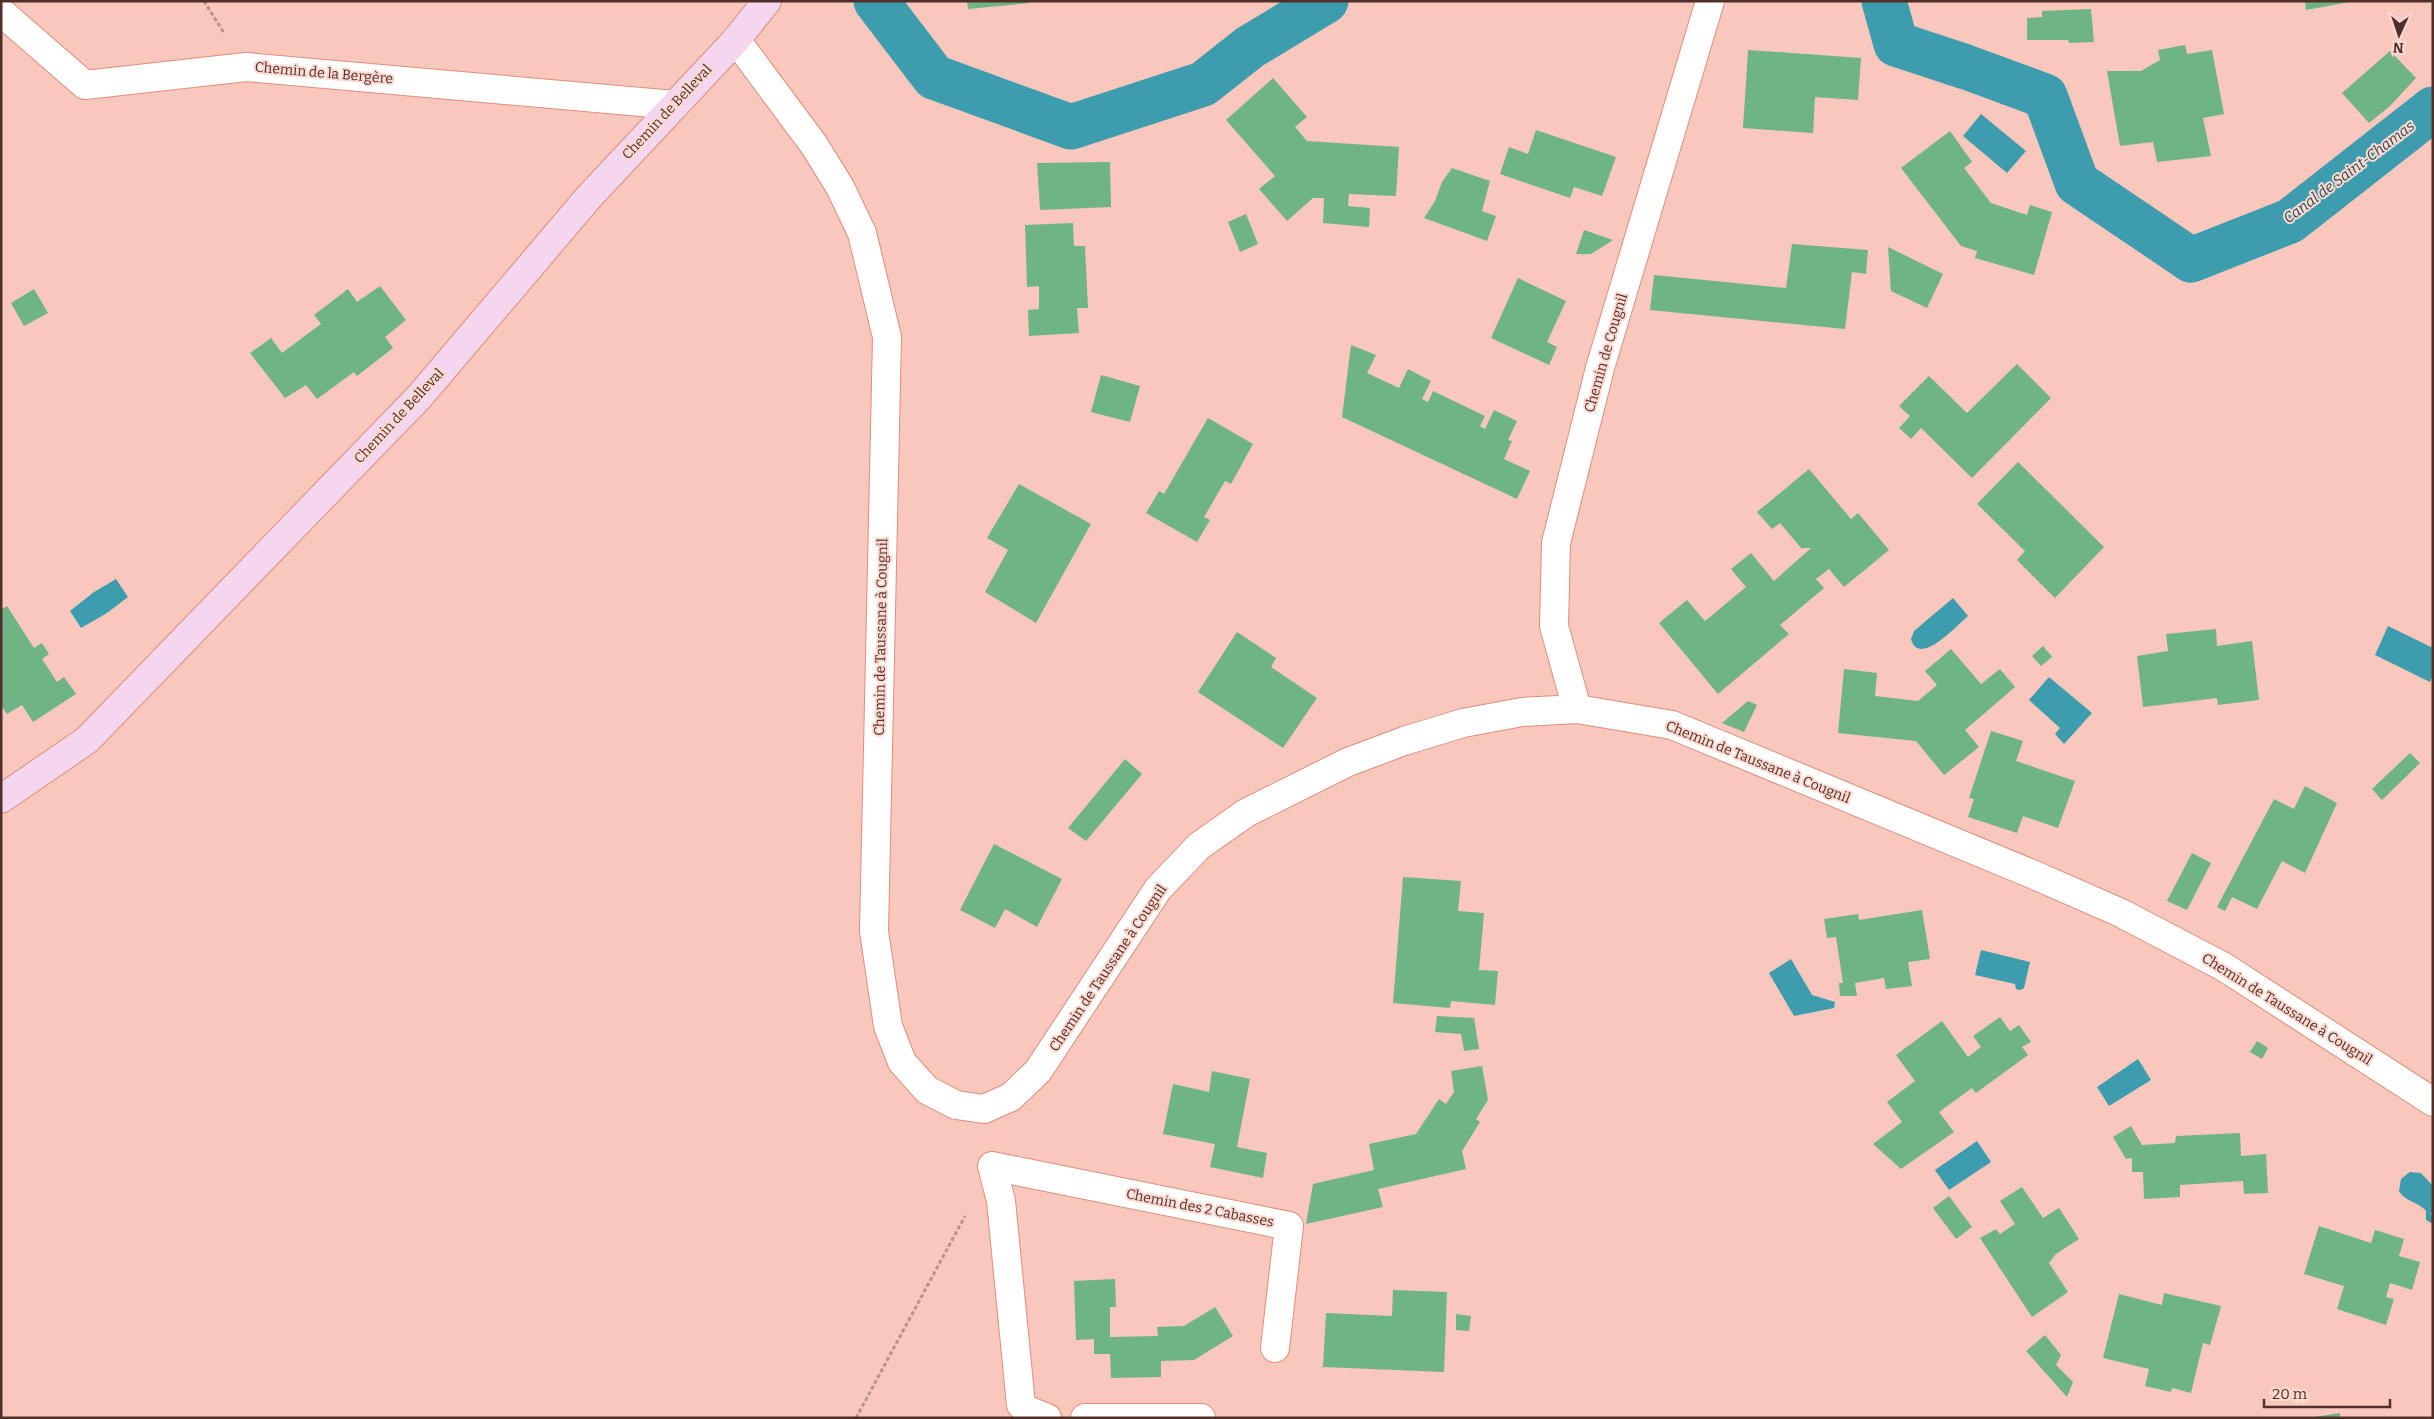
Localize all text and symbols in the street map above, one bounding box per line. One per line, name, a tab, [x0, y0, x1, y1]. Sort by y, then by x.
north arrow	[2374, 10, 2424, 60]
text: N	[2392, 39, 2404, 56]
street label: Chemin de la Bergère	[254, 58, 394, 88]
street label: Chemin de Belleval	[619, 61, 715, 163]
water label: Canal de Saint-Chamas	[2280, 117, 2418, 227]
street label: Chemin de Cougnil	[1581, 292, 1631, 414]
street label: Chemin de Belleval	[351, 365, 447, 467]
street label: Chemin de Taussane à Cougnil	[871, 538, 891, 736]
street label: Chemin de Taussane à Cougnil	[1663, 717, 1853, 807]
street label: Chemin de Taussane à Cougnil	[1046, 881, 1170, 1055]
street label: Chemin de Taussane à Cougnil	[2199, 949, 2375, 1069]
street label: Chemin des 2 Cabasses	[1125, 1185, 1275, 1231]
scale bar	[2264, 1376, 2390, 1408]
text: 20 m	[2272, 1385, 2308, 1403]

